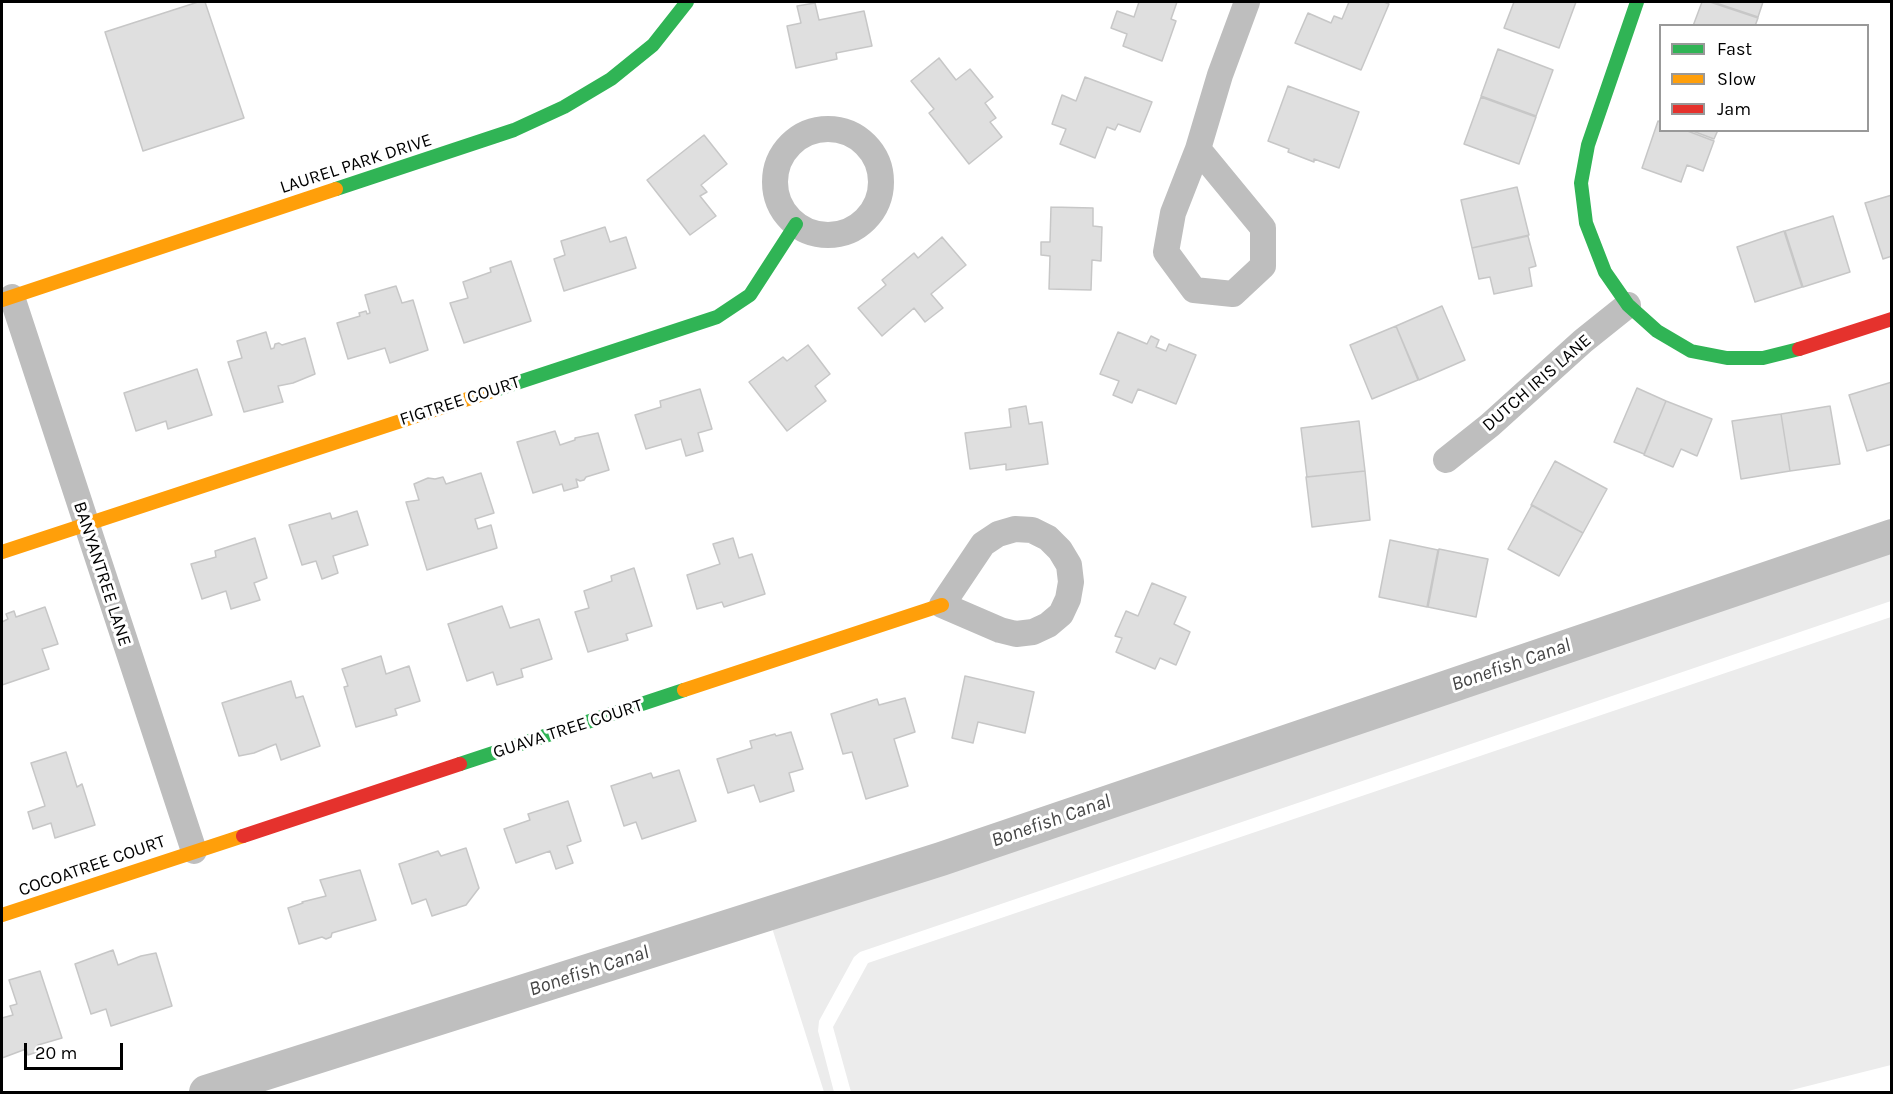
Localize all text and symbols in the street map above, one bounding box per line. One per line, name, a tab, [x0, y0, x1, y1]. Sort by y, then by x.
legend	[1659, 24, 1869, 132]
text: Fast	[1717, 38, 1752, 60]
text: Slow	[1717, 68, 1756, 90]
text: Jam	[1717, 98, 1751, 120]
street label: LAUREL PARK DRIVE	[277, 129, 435, 199]
street label: DUTCH IRIS LANE	[1478, 330, 1596, 436]
street label: FIGTREE COURT	[397, 371, 523, 431]
street label: BANYANTREE LANE	[68, 499, 136, 649]
water label: Bonefish Canal	[1448, 633, 1574, 697]
street label: GUAVA TREE COURT	[490, 695, 646, 763]
water label: Bonefish Canal	[988, 789, 1114, 853]
street label: COCOATREE COURT	[16, 831, 168, 901]
water label: Bonefish Canal	[526, 940, 652, 1002]
scale bar	[27, 1031, 126, 1069]
text: 20 m	[35, 1042, 77, 1064]

